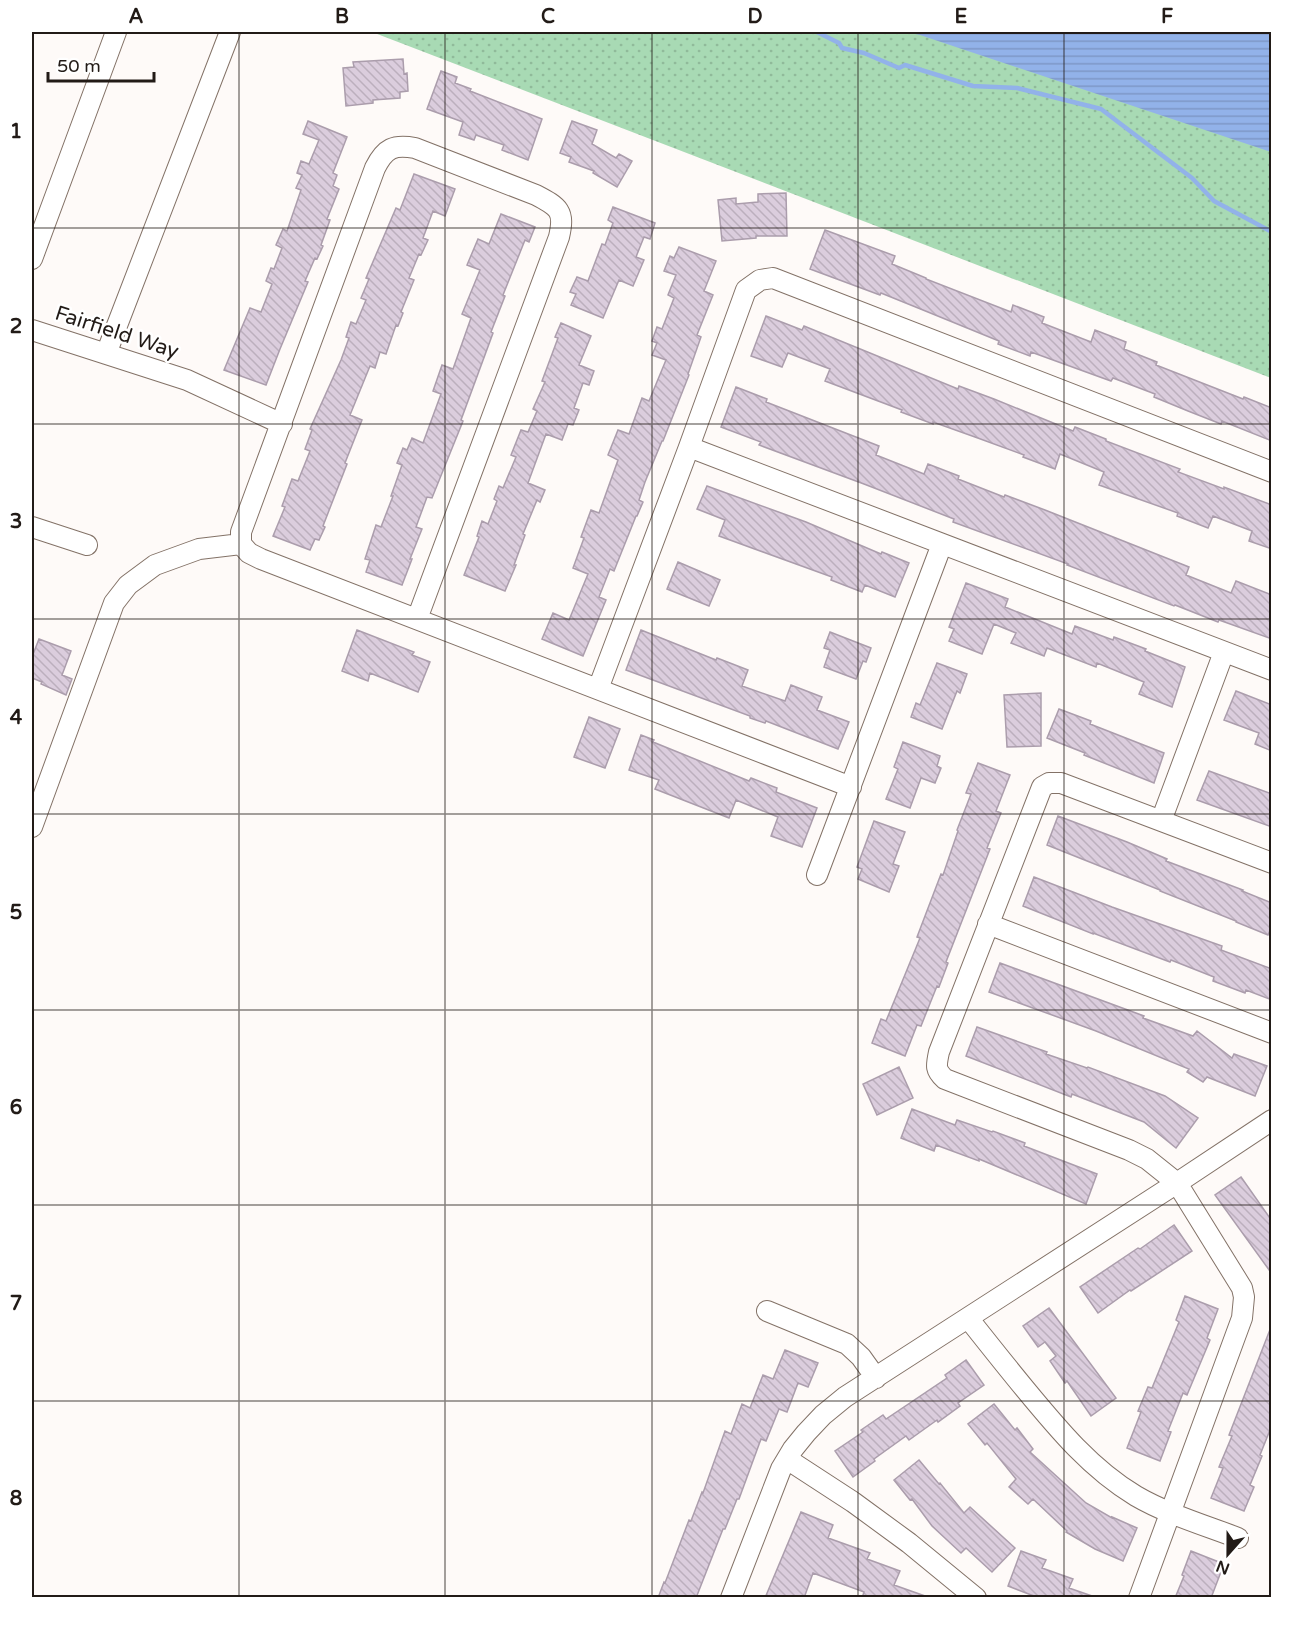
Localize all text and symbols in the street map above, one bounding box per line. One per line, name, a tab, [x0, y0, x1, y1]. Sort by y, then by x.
text: A	[129, 5, 144, 29]
text: B	[335, 5, 349, 29]
text: C	[541, 5, 555, 29]
text: D	[747, 5, 763, 29]
text: E	[955, 5, 968, 29]
text: F	[1161, 5, 1173, 29]
scale bar	[48, 45, 154, 83]
text: 50 m	[57, 55, 101, 77]
text: 1	[10, 120, 22, 144]
street label: Fairfield Way	[52, 301, 182, 364]
text: 2	[10, 315, 22, 339]
text: 3	[10, 510, 22, 534]
text: 4	[10, 706, 23, 730]
text: 5	[10, 901, 22, 925]
text: 6	[10, 1096, 22, 1120]
text: 7	[10, 1292, 22, 1316]
text: 8	[10, 1487, 22, 1511]
north arrow	[1198, 1524, 1258, 1584]
text: N	[1213, 1555, 1233, 1579]

